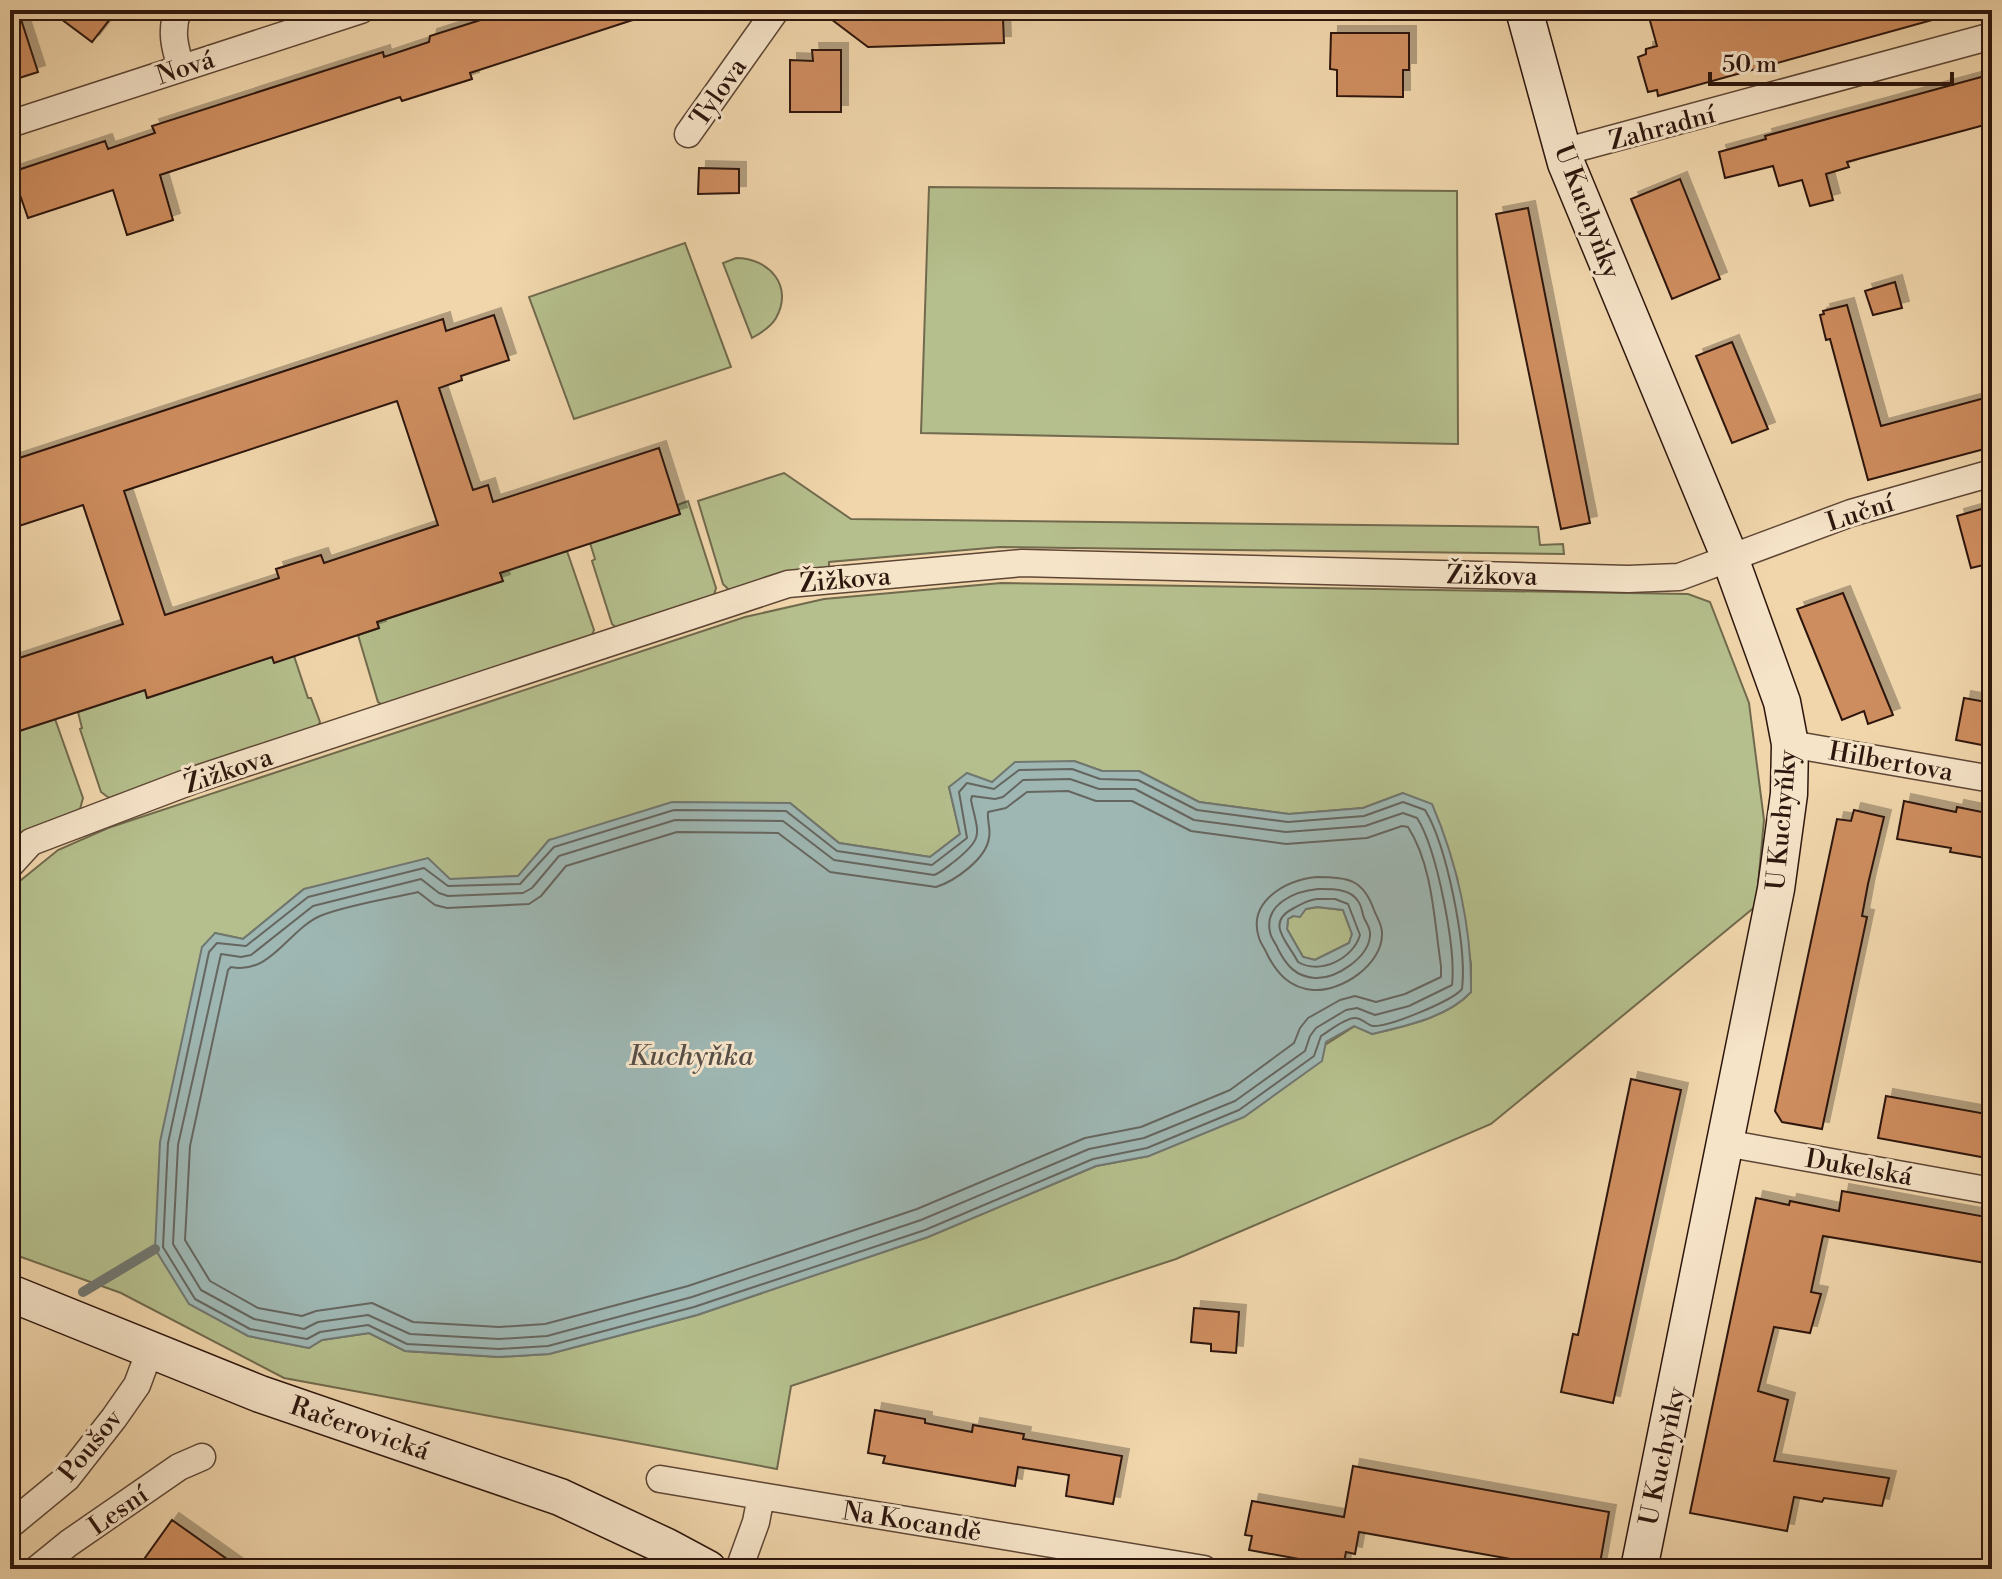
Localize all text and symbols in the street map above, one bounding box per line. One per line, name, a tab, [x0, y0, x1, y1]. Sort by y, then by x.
scale bar	[1710, 36, 1952, 86]
street label: Nová	[152, 43, 219, 92]
text: 50 m	[1722, 50, 1777, 80]
street label: Tylova	[684, 51, 754, 133]
street label: Zahradní	[1606, 98, 1720, 157]
street label: U Kuchyňky	[1547, 140, 1627, 283]
street label: Luční	[1822, 487, 1900, 539]
street label: Žižkova	[1446, 557, 1539, 593]
street label: Žižkova	[798, 558, 893, 600]
street label: Hilbertova	[1826, 735, 1956, 789]
street label: Žižkova	[179, 739, 278, 801]
street label: U Kuchyňky	[1760, 748, 1804, 892]
water label: Kuchyňka	[628, 1039, 754, 1074]
street label: Dukelská	[1803, 1143, 1916, 1193]
street label: U Kuchyňky	[1633, 1384, 1693, 1528]
street label: Račerovická	[286, 1390, 434, 1468]
street label: Poušov	[52, 1402, 130, 1488]
street label: Lesní	[82, 1478, 156, 1543]
street label: Na Kocandě	[840, 1495, 984, 1549]

